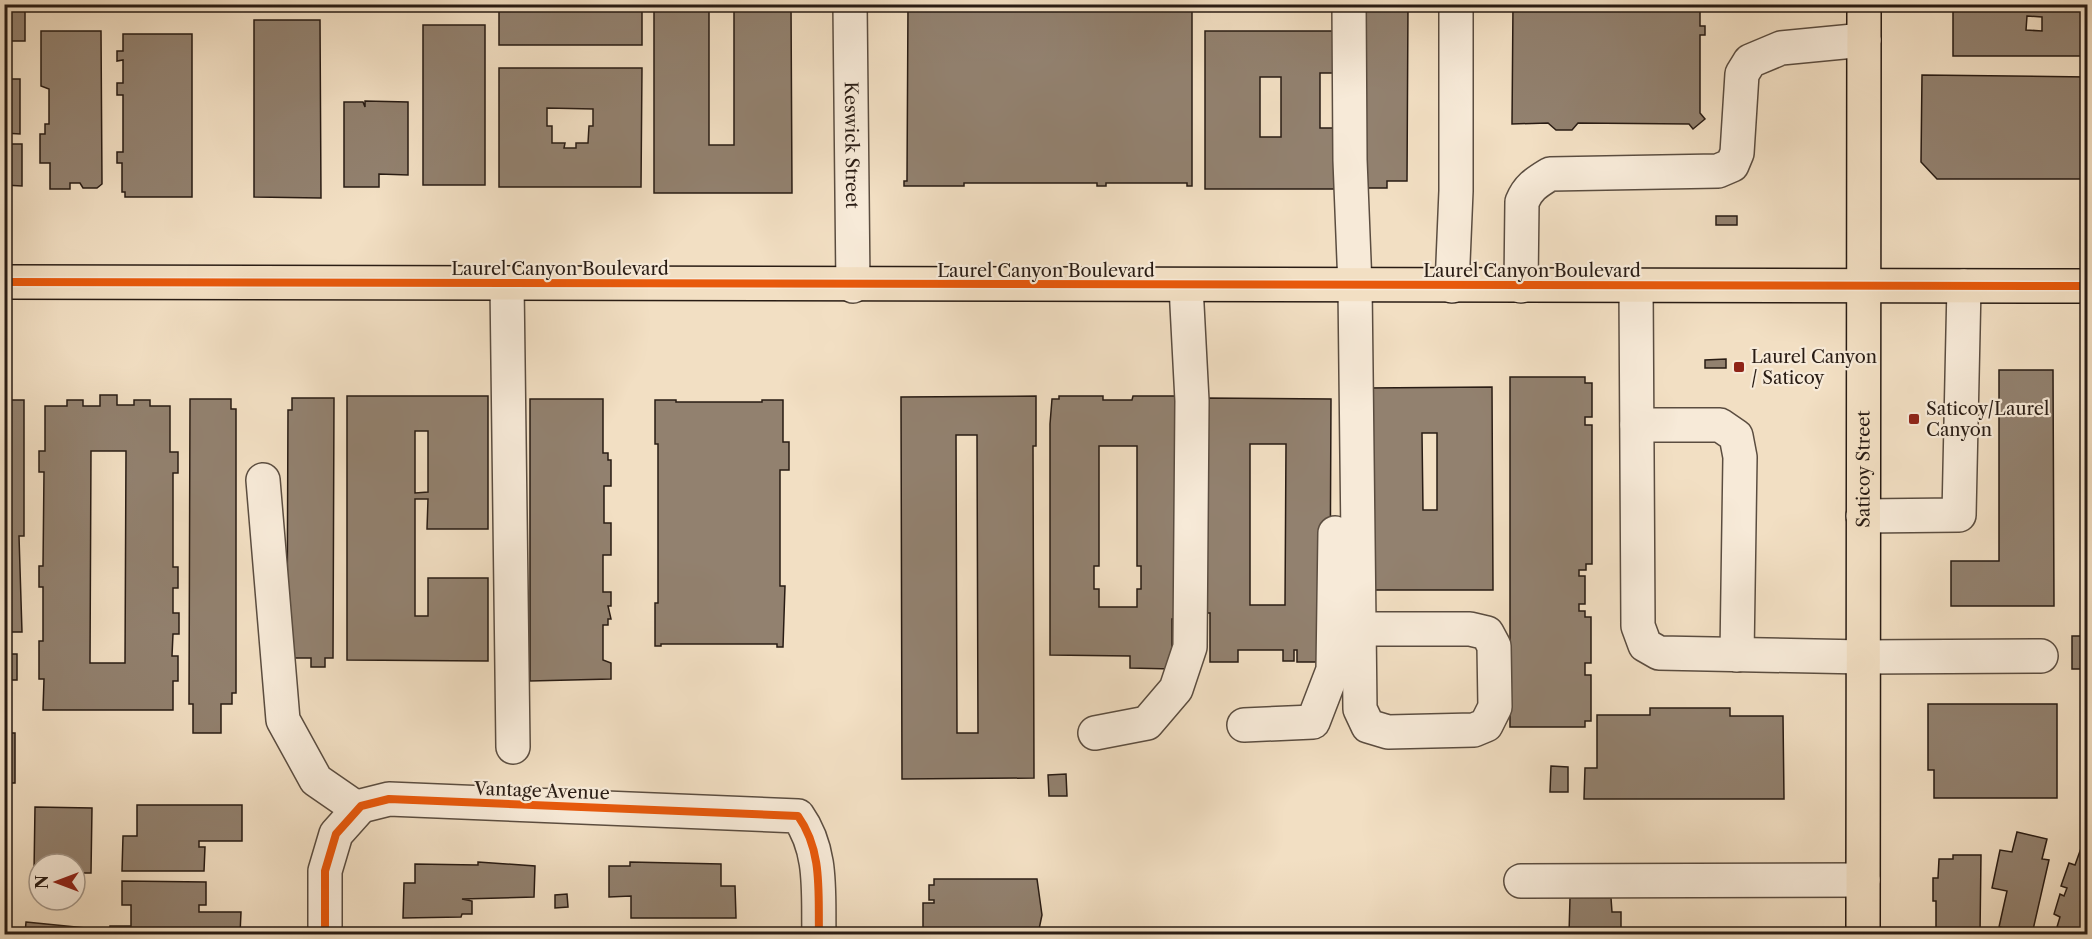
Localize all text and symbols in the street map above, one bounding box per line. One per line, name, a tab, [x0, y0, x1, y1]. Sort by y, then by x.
street label: Keswick Street	[840, 81, 863, 209]
street label: Laurel Canyon Boulevard	[451, 258, 669, 280]
street label: Laurel Canyon Boulevard	[937, 260, 1155, 282]
street label: Laurel Canyon Boulevard	[1423, 260, 1641, 282]
place label: Laurel Canyon / Saticoy	[1751, 346, 1877, 389]
marker: Laurel Canyon / Saticoy	[1732, 360, 1746, 374]
place label: Saticoy/Laurel Canyon	[1926, 398, 2049, 441]
street label: Saticoy Street	[1852, 410, 1875, 528]
marker: Saticoy/Laurel Canyon	[1907, 412, 1921, 426]
street label: Vantage Avenue	[473, 778, 610, 804]
north arrow	[27, 852, 87, 912]
text: N	[32, 875, 52, 889]

